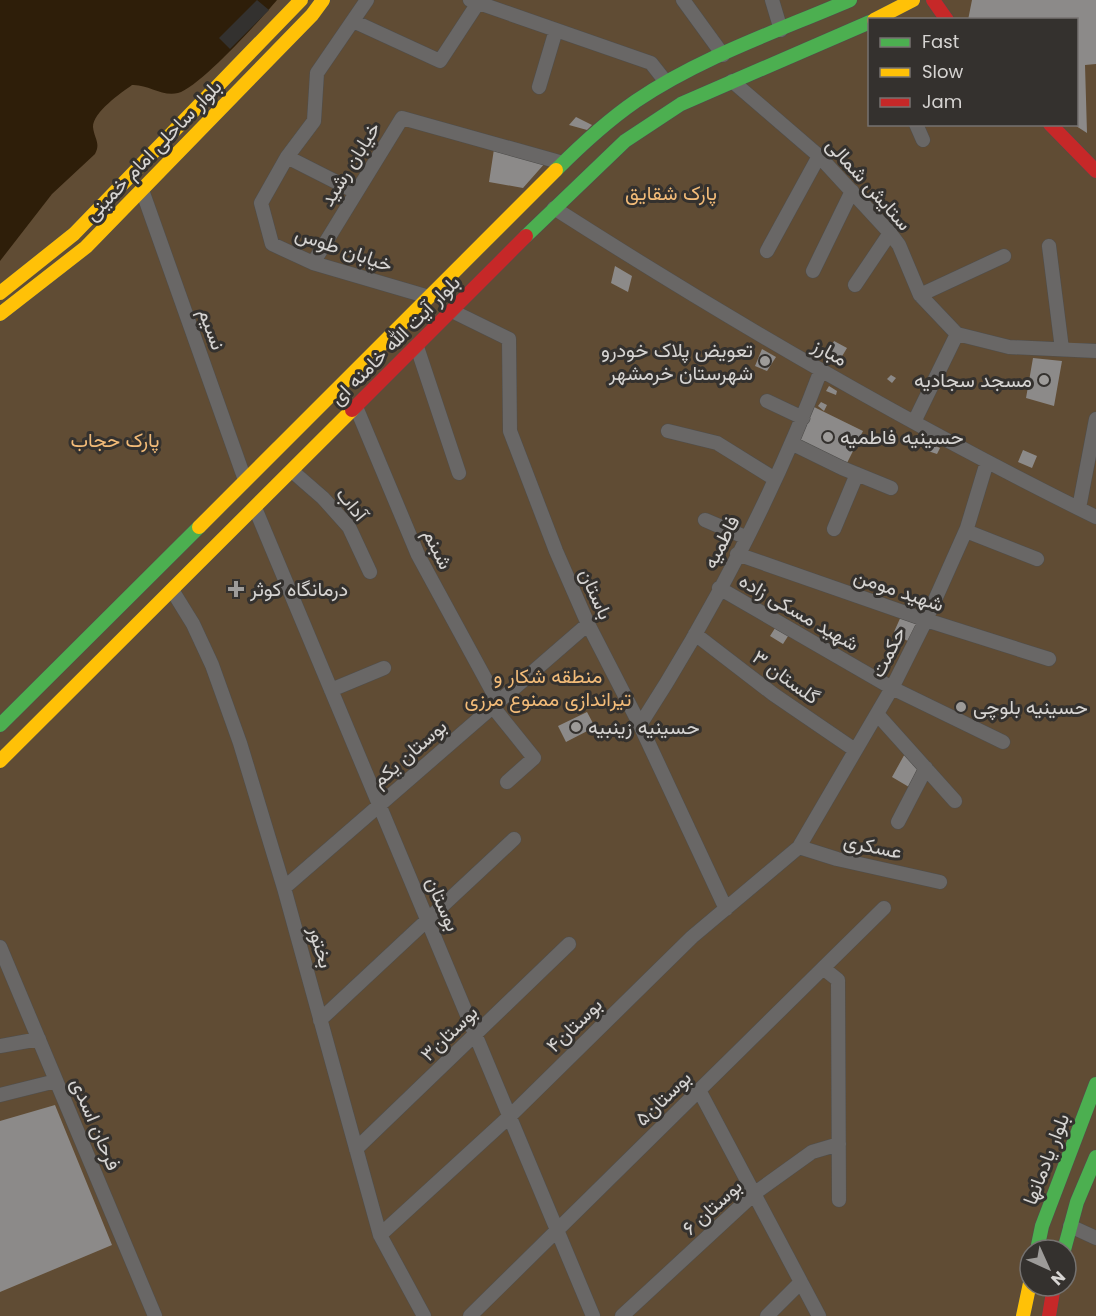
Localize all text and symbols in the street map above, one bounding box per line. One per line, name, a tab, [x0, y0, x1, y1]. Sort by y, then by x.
legend	[868, 18, 1078, 126]
text: Fast	[922, 29, 959, 54]
text: Slow	[922, 59, 964, 84]
street label: بلوار ساحلی امام خمینی	[78, 73, 228, 227]
text: Jam	[922, 89, 962, 114]
street label: خیابان رشید	[313, 116, 387, 212]
street label: ستایش شمالی	[820, 131, 918, 237]
park label: پارک شقایق	[625, 179, 717, 207]
street label: خیابان طوس	[291, 219, 397, 279]
street label: بلوار آیت الله خامنه ای	[324, 269, 466, 411]
street label: نسیم	[192, 304, 232, 354]
street label: مبارز	[806, 330, 853, 373]
place label: تعویض پلاک خودرو شهرستان خرمشهر	[601, 336, 753, 387]
marker: تعویض پلاک خودرو شهرستان خرمشهر	[758, 354, 772, 368]
place label: مسجد سجادیه	[914, 366, 1032, 394]
marker: مسجد سجادیه	[1037, 373, 1051, 387]
place label: حسینیه فاطمیه	[840, 423, 964, 451]
park label: پارک حجاب	[70, 426, 160, 454]
marker: حسینیه فاطمیه	[821, 430, 835, 444]
street label: آداب	[330, 481, 375, 528]
street label: فاطمیه	[696, 510, 746, 574]
street label: شبنم	[416, 524, 460, 574]
street label: شهید مومن	[850, 562, 948, 618]
street label: باستان	[572, 564, 620, 624]
street label: شهید مسکی زاده	[734, 566, 864, 658]
place label: درمانگاه کوثر	[249, 575, 348, 603]
marker: درمانگاه کوثر	[227, 580, 245, 598]
street label: حکمت	[863, 622, 913, 682]
street label: گلستان ۳	[747, 643, 826, 711]
park label: منطقه شکار و تیراندازی ممنوع مرزی	[465, 662, 631, 713]
place label: حسینیه بلوچی	[973, 693, 1088, 721]
marker: حسینیه بلوچی	[954, 700, 968, 714]
street label: بوستان یکم	[365, 712, 453, 794]
place label: حسینیه زینبیه	[588, 713, 700, 741]
marker: حسینیه زینبیه	[569, 720, 583, 734]
street label: عسکری	[841, 826, 905, 866]
street label: بوستان	[419, 872, 467, 936]
street label: بختور	[301, 922, 340, 971]
street label: بوستان۴	[540, 991, 608, 1059]
street label: بوستان۳	[414, 999, 484, 1067]
street label: بوستان۵	[629, 1064, 697, 1132]
street label: فرحان اسدی	[64, 1073, 128, 1175]
street label: بلوار یادمانها	[1016, 1109, 1076, 1209]
street label: بوستان ۶	[676, 1172, 748, 1242]
north arrow	[1018, 1238, 1078, 1298]
text: N	[1046, 1266, 1071, 1291]

